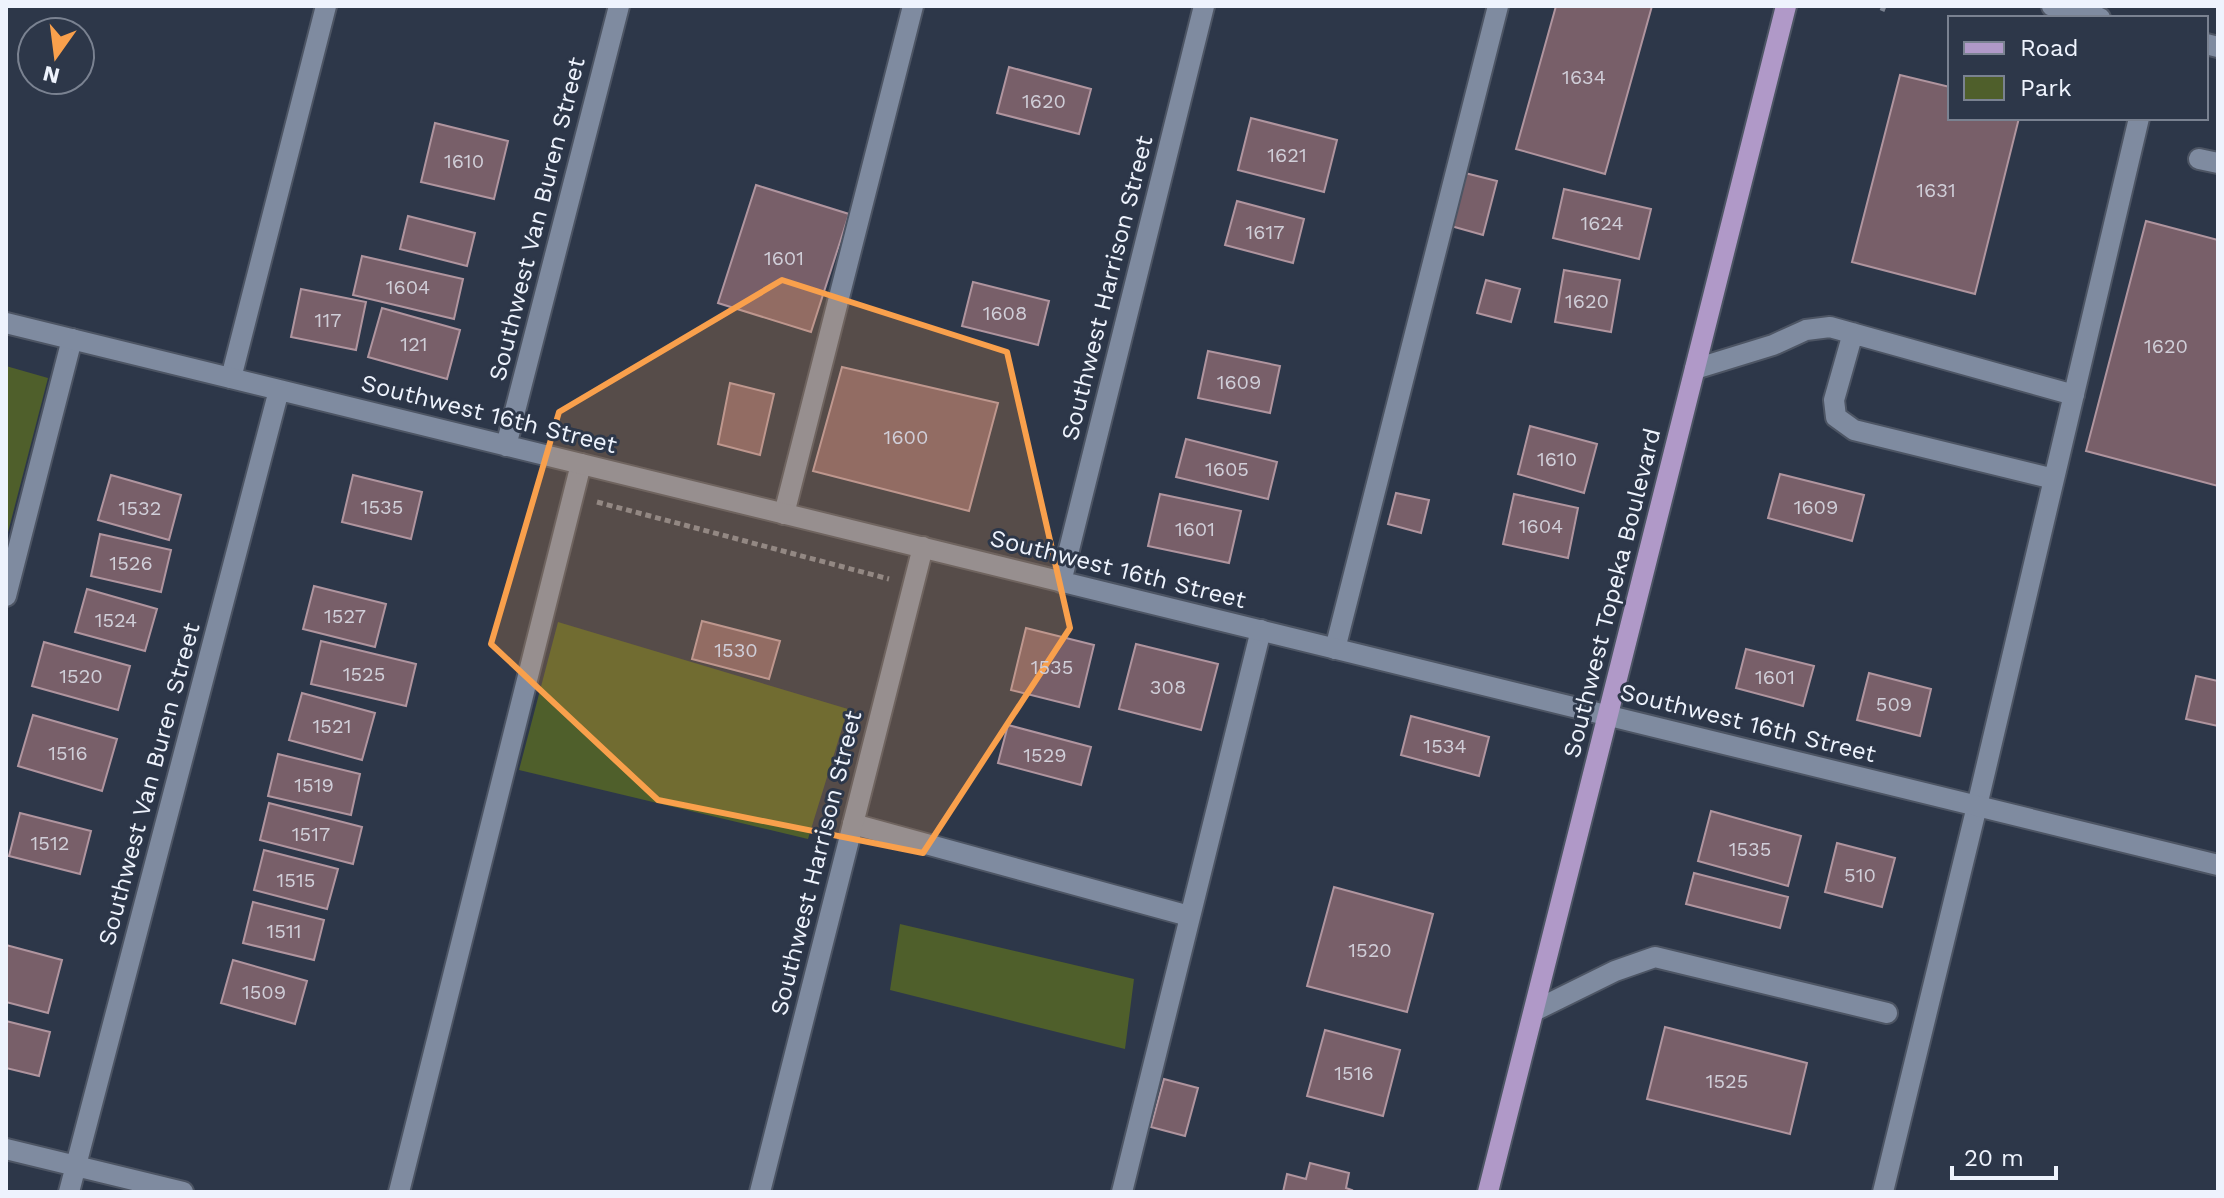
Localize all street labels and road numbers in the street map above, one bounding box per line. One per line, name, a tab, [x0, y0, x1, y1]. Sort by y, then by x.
street label: Southwest Van Buren Street	[483, 54, 591, 384]
street label: Southwest Harrison Street	[1056, 133, 1158, 443]
street label: Southwest 16th Street	[358, 369, 620, 459]
street label: Southwest Topeka Boulevard	[1557, 425, 1667, 761]
street label: Southwest 16th Street	[987, 524, 1249, 614]
street label: Southwest Van Buren Street	[92, 620, 206, 948]
street label: Southwest 16th Street	[1617, 678, 1879, 768]
street label: Southwest Harrison Street	[765, 708, 867, 1018]

